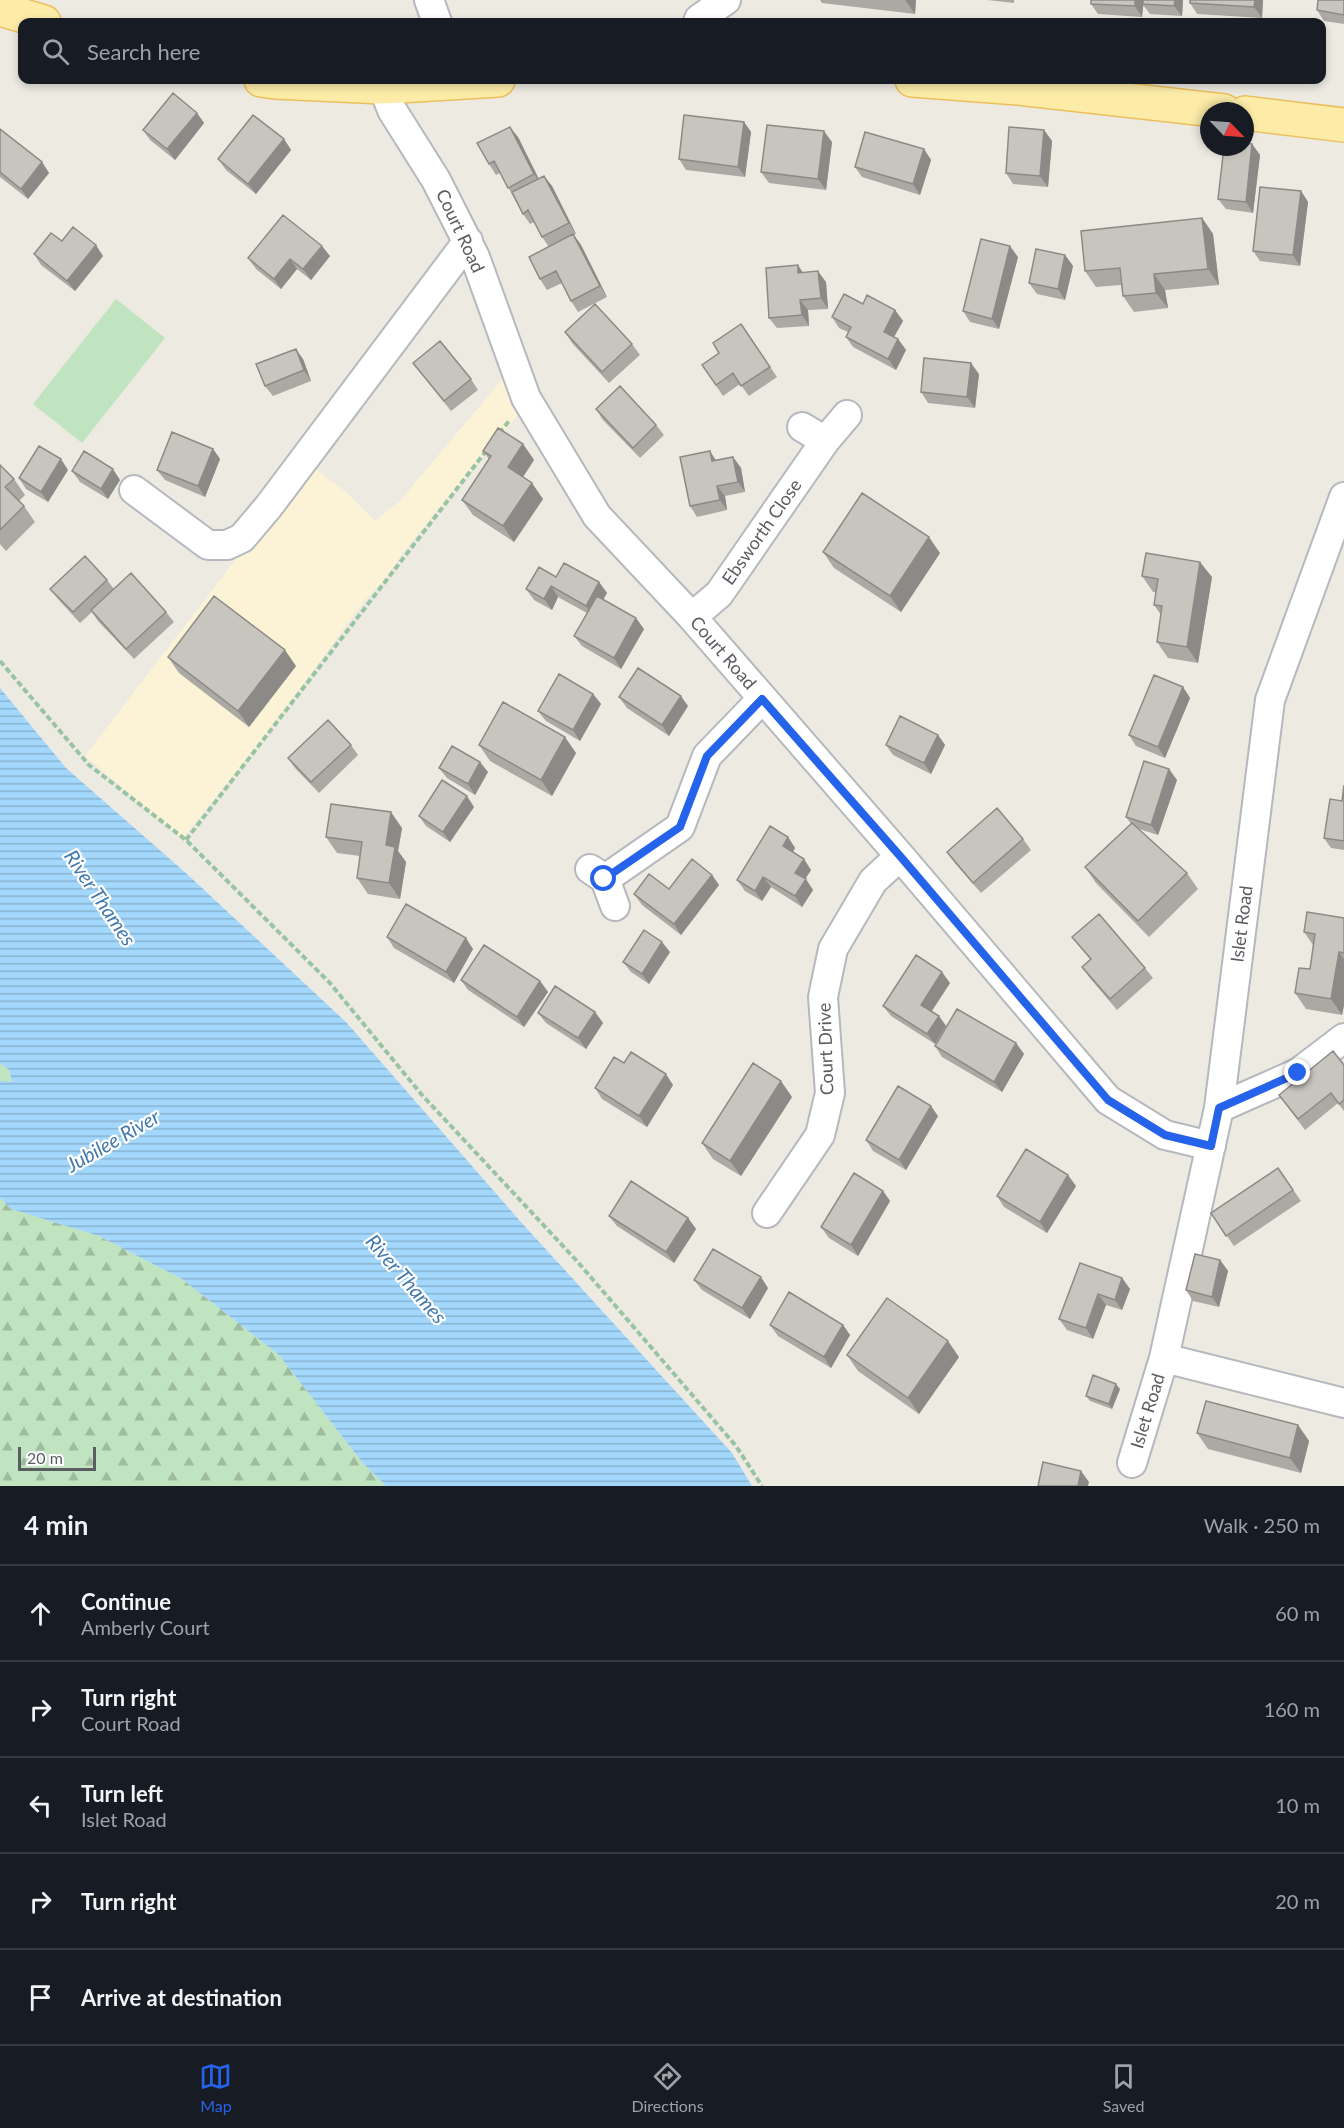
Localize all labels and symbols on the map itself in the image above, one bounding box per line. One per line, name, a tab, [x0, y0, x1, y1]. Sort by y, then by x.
north arrow	[1200, 102, 1254, 156]
street label: Court Road	[432, 185, 490, 276]
street label: Ebsworth Close	[717, 474, 806, 588]
street label: Court Road	[686, 611, 761, 693]
water label: River Thames	[60, 845, 142, 950]
route start	[590, 865, 616, 891]
street label: Islet Road	[1225, 884, 1257, 964]
street label: Court Drive	[812, 1002, 838, 1096]
route end	[1284, 1059, 1310, 1085]
water label: Jubilee River	[61, 1103, 164, 1177]
water label: River Thames	[361, 1229, 452, 1328]
street label: Islet Road	[1125, 1371, 1169, 1451]
scale bar	[18, 1444, 96, 1472]

